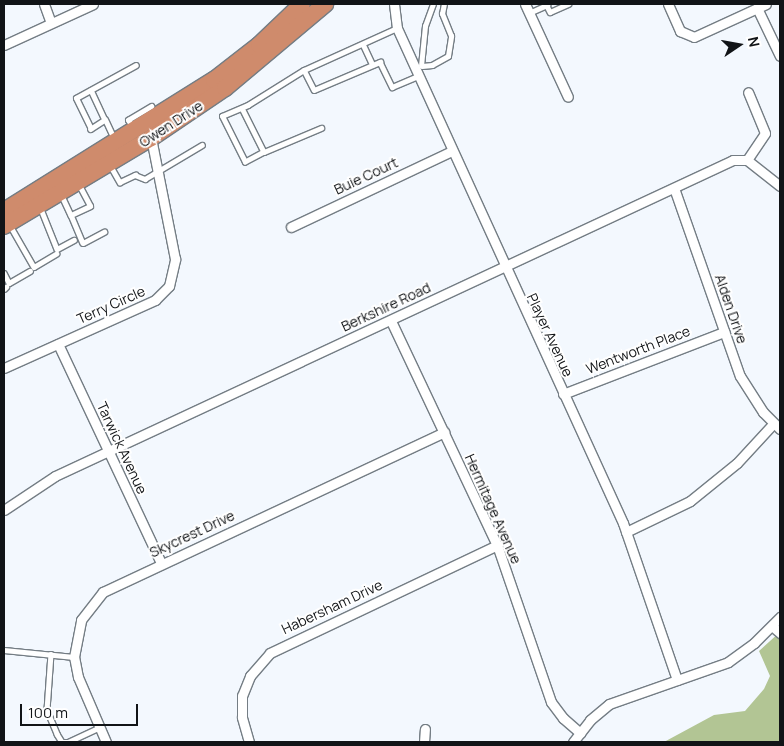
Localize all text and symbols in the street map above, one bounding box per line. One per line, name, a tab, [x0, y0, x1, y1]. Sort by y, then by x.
north arrow	[714, 20, 764, 70]
text: N	[744, 35, 764, 49]
street label: Owen Drive	[136, 97, 206, 151]
street label: Buie Court	[331, 154, 401, 198]
street label: Alden Drive	[711, 272, 751, 346]
street label: Berkshire Road	[339, 279, 433, 335]
street label: Terry Circle	[74, 283, 148, 327]
street label: Player Avenue	[523, 291, 577, 379]
street label: Wentworth Place	[584, 322, 692, 378]
street label: Tarwick Avenue	[93, 399, 151, 497]
street label: Hermitage Avenue	[461, 451, 525, 567]
street label: Skycrest Drive	[147, 507, 237, 561]
street label: Habersham Drive	[279, 576, 385, 638]
scale bar	[22, 694, 140, 726]
text: 100 m	[28, 702, 68, 723]

